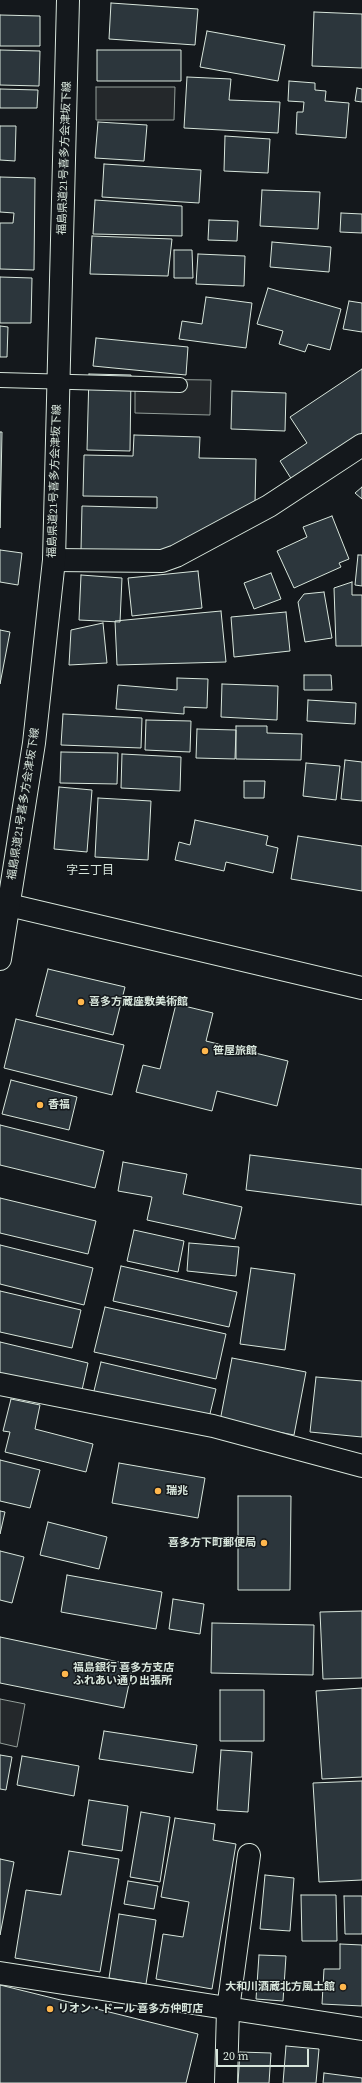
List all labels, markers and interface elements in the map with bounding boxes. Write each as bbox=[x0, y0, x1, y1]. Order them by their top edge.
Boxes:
street label: 福島県道21号喜多方会津坂下線 bbox=[56, 81, 74, 235]
street label: 福島県道21号喜多方会津坂下線 bbox=[46, 404, 64, 558]
street label: 福島県道21号喜多方会津坂下線 bbox=[5, 727, 43, 881]
district label: 字三丁目 bbox=[66, 864, 114, 878]
place label: 喜多方蔵座敷美術館 bbox=[89, 995, 188, 1009]
marker: 喜多方蔵座敷美術館 bbox=[76, 997, 86, 1007]
place label: 笹屋旅館 bbox=[213, 1044, 257, 1058]
marker: 笹屋旅館 bbox=[200, 1046, 210, 1056]
place label: 香福 bbox=[48, 1098, 70, 1112]
marker: 香福 bbox=[35, 1100, 45, 1110]
place label: 瑞兆 bbox=[166, 1484, 188, 1498]
marker: 瑞兆 bbox=[153, 1486, 163, 1496]
place label: 喜多方下町郵便局 bbox=[168, 1536, 256, 1550]
marker: 喜多方下町郵便局 bbox=[259, 1538, 269, 1548]
place label: 福島銀行 喜多方支店 ふれあい通り出張所 bbox=[73, 1661, 174, 1687]
marker: 福島銀行 喜多方支店 ふれあい通り出張所 bbox=[60, 1669, 70, 1679]
place label: 大和川酒蔵北方風土館 bbox=[225, 1980, 335, 1994]
marker: 大和川酒蔵北方風土館 bbox=[338, 1982, 348, 1992]
place label: リオン・ドール 喜多方仲町店 bbox=[58, 2002, 203, 2016]
marker: リオン・ドール 喜多方仲町店 bbox=[45, 2004, 55, 2014]
scale bar bbox=[218, 2041, 311, 2067]
text: 20 m bbox=[223, 2048, 249, 2064]

